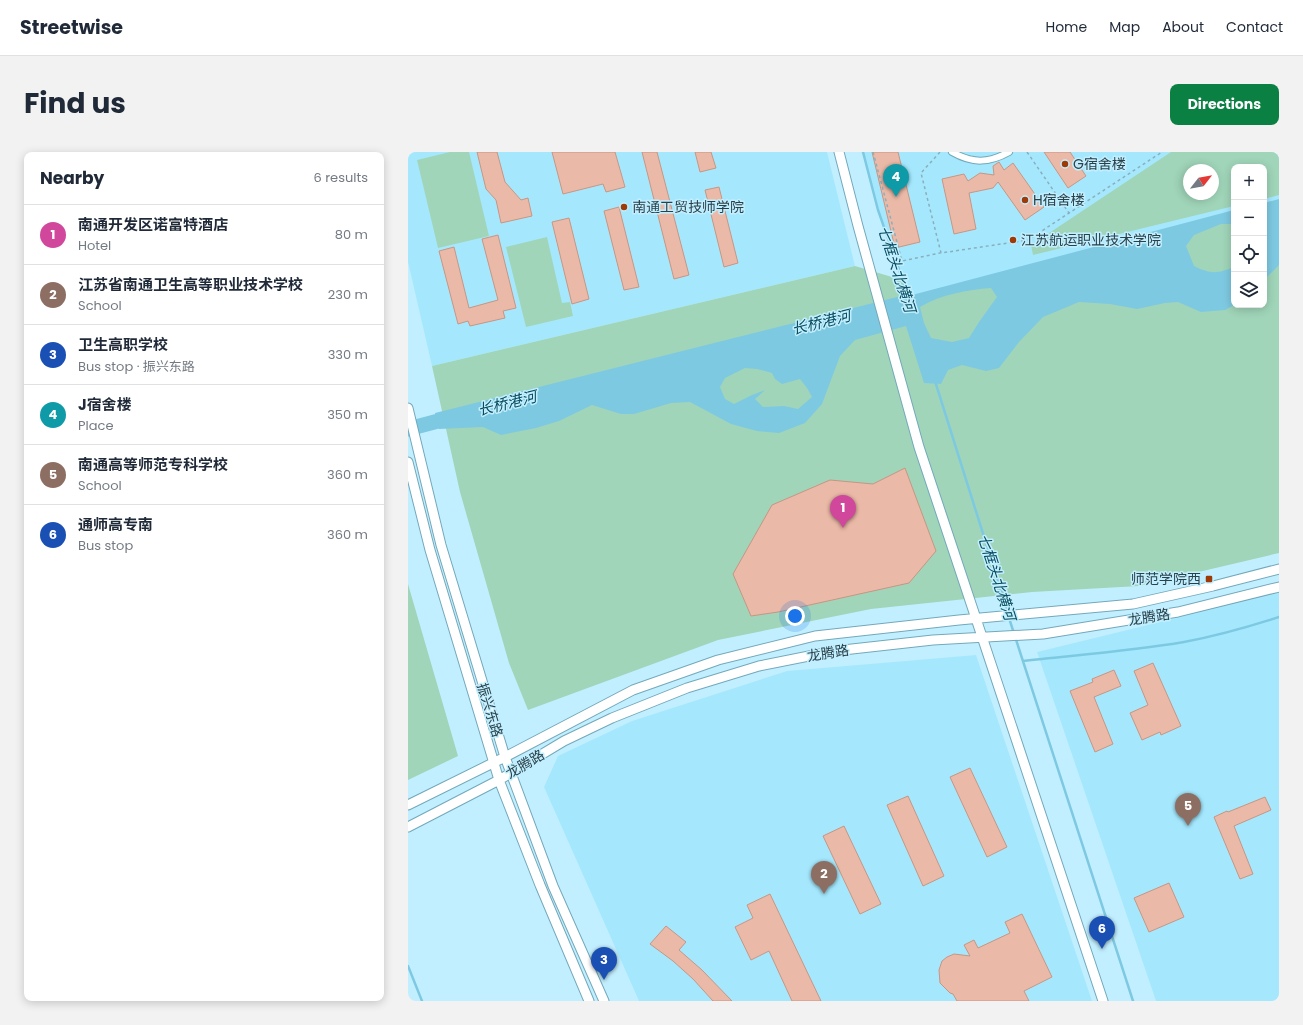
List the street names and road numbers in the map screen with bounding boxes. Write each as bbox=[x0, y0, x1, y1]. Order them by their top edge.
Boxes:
street label: 龙腾路 bbox=[1127, 604, 1171, 630]
street label: 龙腾路 bbox=[806, 640, 850, 666]
street label: 振兴东路 bbox=[472, 680, 508, 740]
street label: 龙腾路 bbox=[502, 745, 548, 783]

